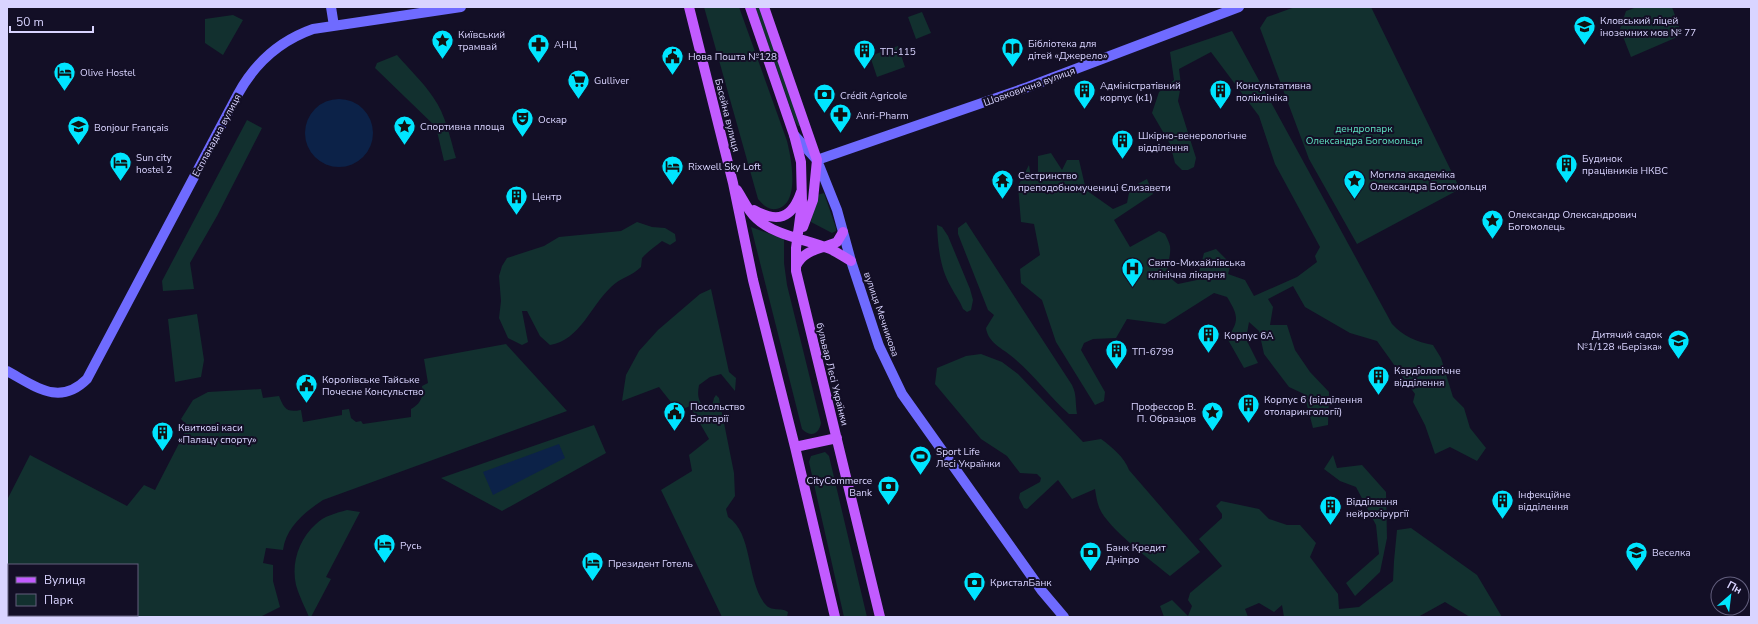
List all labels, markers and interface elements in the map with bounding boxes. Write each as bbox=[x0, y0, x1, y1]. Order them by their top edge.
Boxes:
scale bar bbox=[10, 8, 93, 34]
school or university icon: Кловський ліцей іноземних мов № 77 bbox=[1572, 13, 1598, 46]
text: 50 m bbox=[16, 14, 44, 30]
place label: Кловський ліцей іноземних мов № 77 bbox=[1600, 14, 1696, 40]
place icon: Київський трамвай bbox=[430, 27, 456, 60]
place label: Київський трамвай bbox=[458, 28, 505, 54]
pharmacy icon: АНЦ bbox=[526, 31, 552, 64]
library icon: Бібліотека для дітей «Джерело» bbox=[1000, 36, 1026, 69]
place label: Бібліотека для дітей «Джерело» bbox=[1028, 37, 1107, 63]
place label: АНЦ bbox=[554, 38, 577, 52]
building icon: ТП-115 bbox=[851, 38, 877, 71]
public building icon: Нова Пошта №128 bbox=[659, 43, 685, 76]
place label: ТП-115 bbox=[880, 45, 916, 59]
place label: Нова Пошта №128 bbox=[688, 50, 777, 64]
hotel icon: Olive Hostel bbox=[52, 59, 78, 92]
street label: Шовковична вулиця bbox=[982, 64, 1077, 110]
place label: Olive Hostel bbox=[80, 66, 136, 80]
supermarket icon: Gulliver bbox=[565, 67, 591, 100]
place label: Gulliver bbox=[594, 74, 630, 88]
street label: Басейна вулиця bbox=[711, 77, 743, 153]
building icon: Адміністратівний корпус (к1) bbox=[1071, 78, 1097, 111]
building icon: Консультативна поліклініка bbox=[1208, 78, 1234, 111]
place label: Адміністратівний корпус (к1) bbox=[1100, 79, 1181, 105]
place label: Консультативна поліклініка bbox=[1236, 79, 1311, 105]
bank icon: Crédit Agricole bbox=[811, 82, 837, 115]
place label: Crédit Agricole bbox=[840, 89, 907, 103]
street label: Еспланадна вулиця bbox=[189, 92, 245, 179]
pharmacy icon: Anri-Pharm bbox=[828, 102, 854, 135]
theatre icon: Оскар bbox=[510, 106, 536, 139]
place label: Anri-Pharm bbox=[856, 109, 909, 123]
place icon: Спортивна площа bbox=[392, 113, 418, 146]
place label: Оскар bbox=[538, 113, 567, 127]
school or university icon: Bonjour Français bbox=[65, 114, 91, 147]
place label: Спортивна площа bbox=[420, 120, 505, 134]
place label: Bonjour Français bbox=[94, 121, 169, 135]
park label: дендропарк Олександра Богомольця bbox=[1306, 122, 1422, 148]
building icon: Шкірно-венерологічне відділення bbox=[1110, 128, 1136, 161]
place label: Шкірно-венерологічне відділення bbox=[1138, 129, 1247, 155]
hotel icon: Sun city hostel 2 bbox=[108, 150, 134, 183]
place label: Sun city hostel 2 bbox=[136, 151, 173, 177]
building icon: Будинок працівників НКВС bbox=[1554, 151, 1580, 184]
place label: Будинок працівників НКВС bbox=[1582, 152, 1668, 178]
hotel icon: Rixwell Sky Loft bbox=[660, 153, 686, 186]
place label: Rixwell Sky Loft bbox=[688, 160, 761, 174]
place icon: Могила академіка Олександра Богомольця bbox=[1341, 167, 1367, 200]
temple icon: Сестринство преподобномучениці Єлизавети bbox=[990, 168, 1016, 201]
place label: Могила академіка Олександра Богомольця bbox=[1370, 168, 1487, 194]
place label: Сестринство преподобномучениці Єлизавети bbox=[1018, 169, 1171, 195]
building icon: Центр bbox=[503, 183, 529, 216]
place label: Центр bbox=[532, 190, 562, 204]
place icon: Олександр Олександрович Богомолець bbox=[1480, 207, 1506, 240]
place label: Олександр Олександрович Богомолець bbox=[1508, 208, 1637, 234]
hospital icon: Свято-Михайлівська клінічна лікарня bbox=[1119, 255, 1145, 288]
place label: Свято-Михайлівська клінічна лікарня bbox=[1148, 256, 1245, 282]
street label: вулиця Мечникова bbox=[860, 270, 902, 359]
street label: бульвар Лесі Українки bbox=[812, 321, 852, 427]
building icon: Корпус 6А bbox=[1195, 322, 1221, 355]
school or university icon: Дитячий садок №1/128 «Берізка» bbox=[1665, 327, 1691, 360]
place label: Дитячий садок №1/128 «Берізка» bbox=[1577, 328, 1663, 354]
place label: Корпус 6А bbox=[1224, 329, 1274, 343]
building icon: ТП-6799 bbox=[1103, 338, 1129, 371]
place label: ТП-6799 bbox=[1132, 345, 1174, 359]
building icon: Кардіологічне відділення bbox=[1365, 363, 1391, 396]
place label: Кардіологічне відділення bbox=[1394, 364, 1461, 390]
public building icon: Королівське Тайське Почесне Консульство bbox=[293, 372, 319, 405]
place label: Королівське Тайське Почесне Консульство bbox=[322, 373, 424, 399]
building icon: Корпус 6 (відділення отоларингології) bbox=[1235, 392, 1261, 425]
place label: Корпус 6 (відділення отоларингології) bbox=[1264, 393, 1362, 419]
public building icon: Посольство Болгарії bbox=[662, 399, 688, 432]
place icon: Профессор В. П. Образцов bbox=[1199, 399, 1225, 432]
place label: Посольство Болгарії bbox=[690, 400, 745, 426]
place label: Профессор В. П. Образцов bbox=[1131, 400, 1197, 426]
building icon: Квиткові каси «Палацу спорту» bbox=[149, 420, 175, 453]
place label: Квиткові каси «Палацу спорту» bbox=[178, 421, 256, 447]
sports icon: Sport Life Лесі Українки bbox=[907, 444, 933, 477]
place label: Sport Life Лесі Українки bbox=[936, 445, 1001, 471]
bank icon: CityCommerce Bank bbox=[875, 473, 901, 506]
place label: CityCommerce Bank bbox=[807, 474, 873, 500]
building icon: Інфекційне відділення bbox=[1490, 487, 1516, 520]
place label: Інфекційне відділення bbox=[1518, 488, 1571, 514]
building icon: Відділення нейрохірургії bbox=[1317, 494, 1343, 527]
place label: Відділення нейрохірургії bbox=[1346, 495, 1409, 521]
hotel icon: Русь bbox=[371, 532, 397, 565]
place label: Русь bbox=[400, 539, 422, 553]
school or university icon: Веселка bbox=[1624, 539, 1650, 572]
bank icon: Банк Кредит Дніпро bbox=[1077, 540, 1103, 573]
place label: Банк Кредит Дніпро bbox=[1106, 541, 1166, 567]
place label: Веселка bbox=[1652, 546, 1691, 560]
hotel icon: Президент Готель bbox=[580, 550, 606, 583]
place label: Президент Готель bbox=[608, 557, 693, 571]
legend bbox=[8, 564, 138, 616]
bank icon: КристалБанк bbox=[961, 569, 987, 602]
text: Вулиця bbox=[44, 572, 86, 588]
place label: КристалБанк bbox=[990, 576, 1052, 590]
north arrow bbox=[1710, 576, 1750, 616]
text: Пн bbox=[1724, 577, 1745, 598]
text: Парк bbox=[44, 592, 74, 608]

